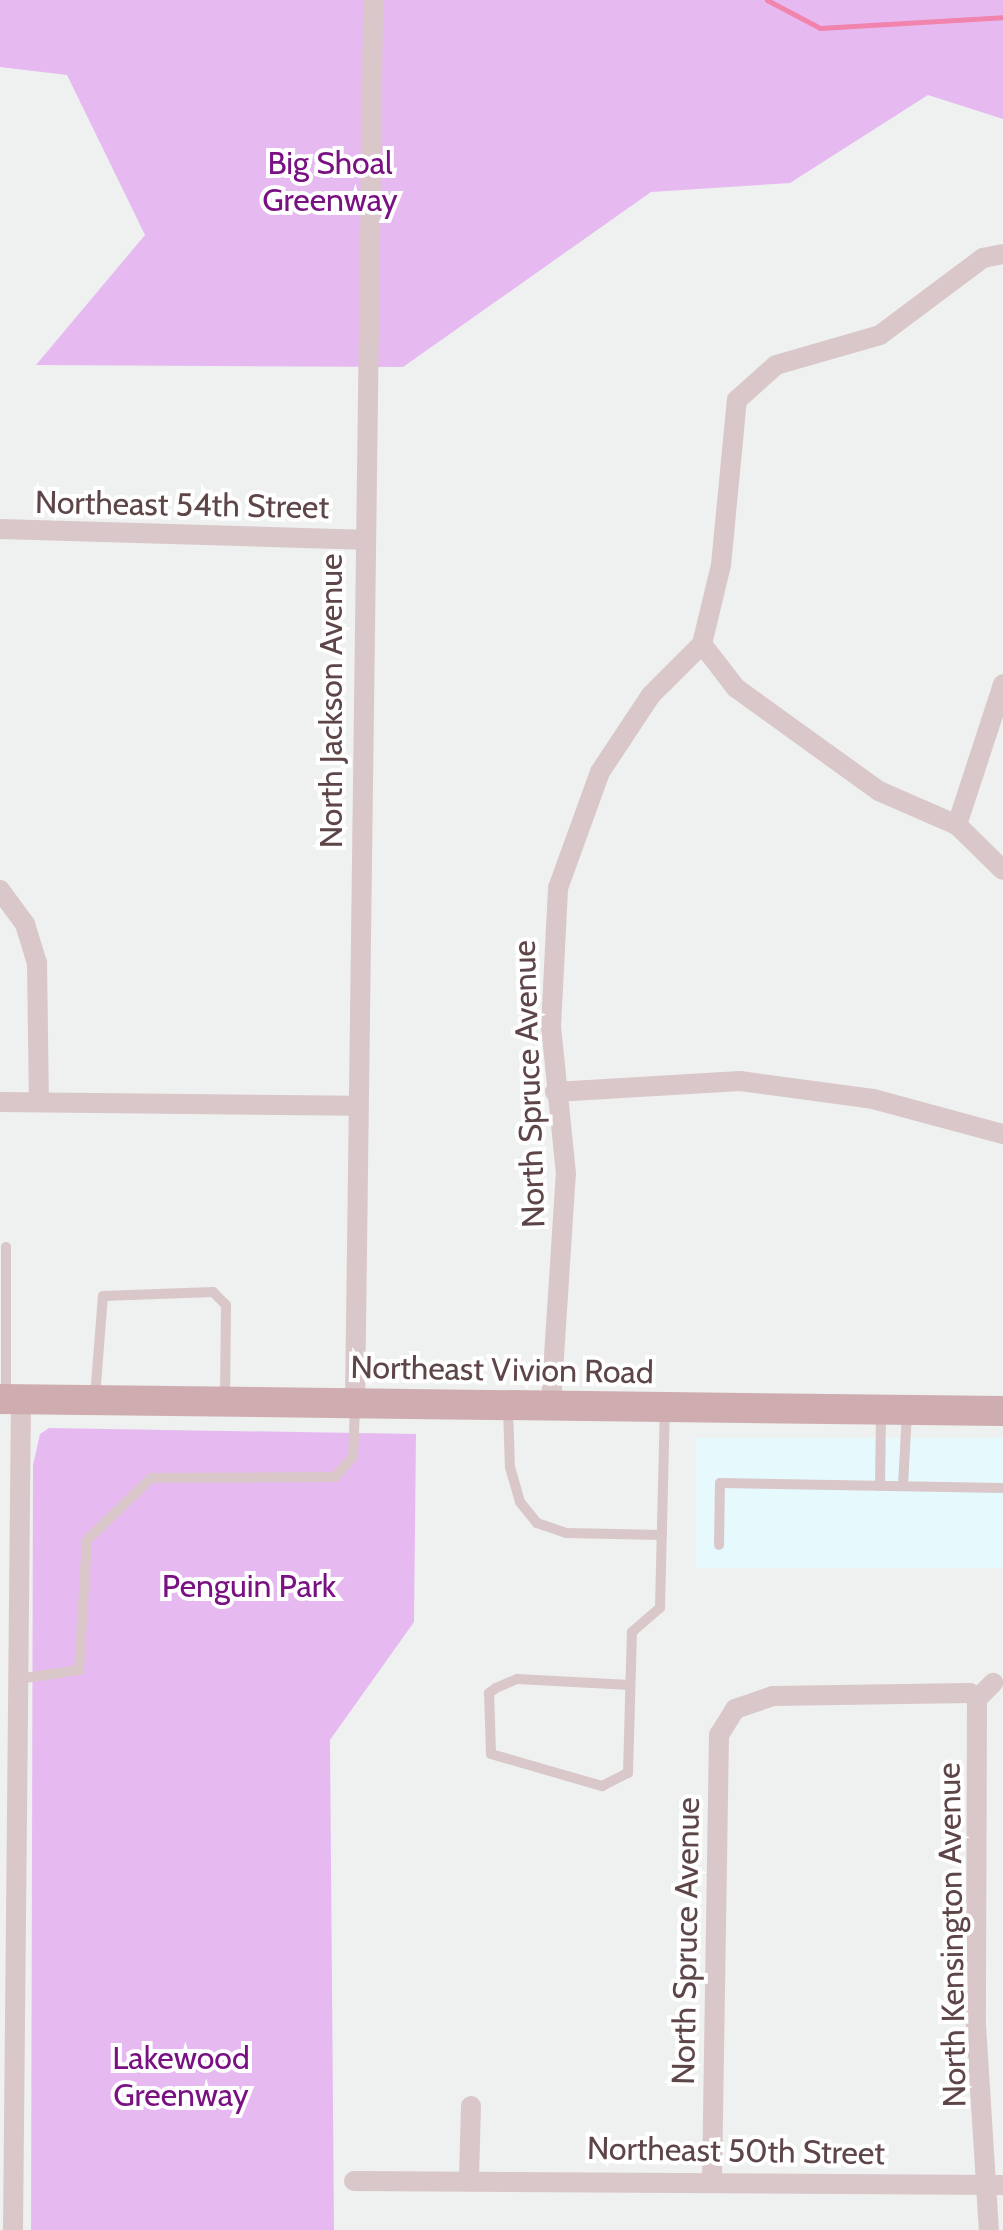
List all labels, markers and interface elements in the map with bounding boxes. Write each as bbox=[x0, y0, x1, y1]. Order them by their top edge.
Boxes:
park label: Big Shoal Greenway bbox=[262, 145, 398, 220]
street label: Northeast 54th Street bbox=[35, 483, 329, 527]
street label: North Jackson Avenue bbox=[312, 554, 350, 848]
street label: North Spruce Avenue bbox=[505, 940, 553, 1228]
street label: Northeast Vivion Road bbox=[350, 1348, 654, 1392]
park label: Penguin Park bbox=[162, 1567, 336, 1605]
street label: North Kensington Avenue bbox=[930, 1762, 974, 2108]
street label: North Spruce Avenue bbox=[664, 1797, 708, 2085]
park label: Lakewood Greenway bbox=[112, 2040, 250, 2115]
street label: Northeast 50th Street bbox=[587, 2129, 885, 2173]

